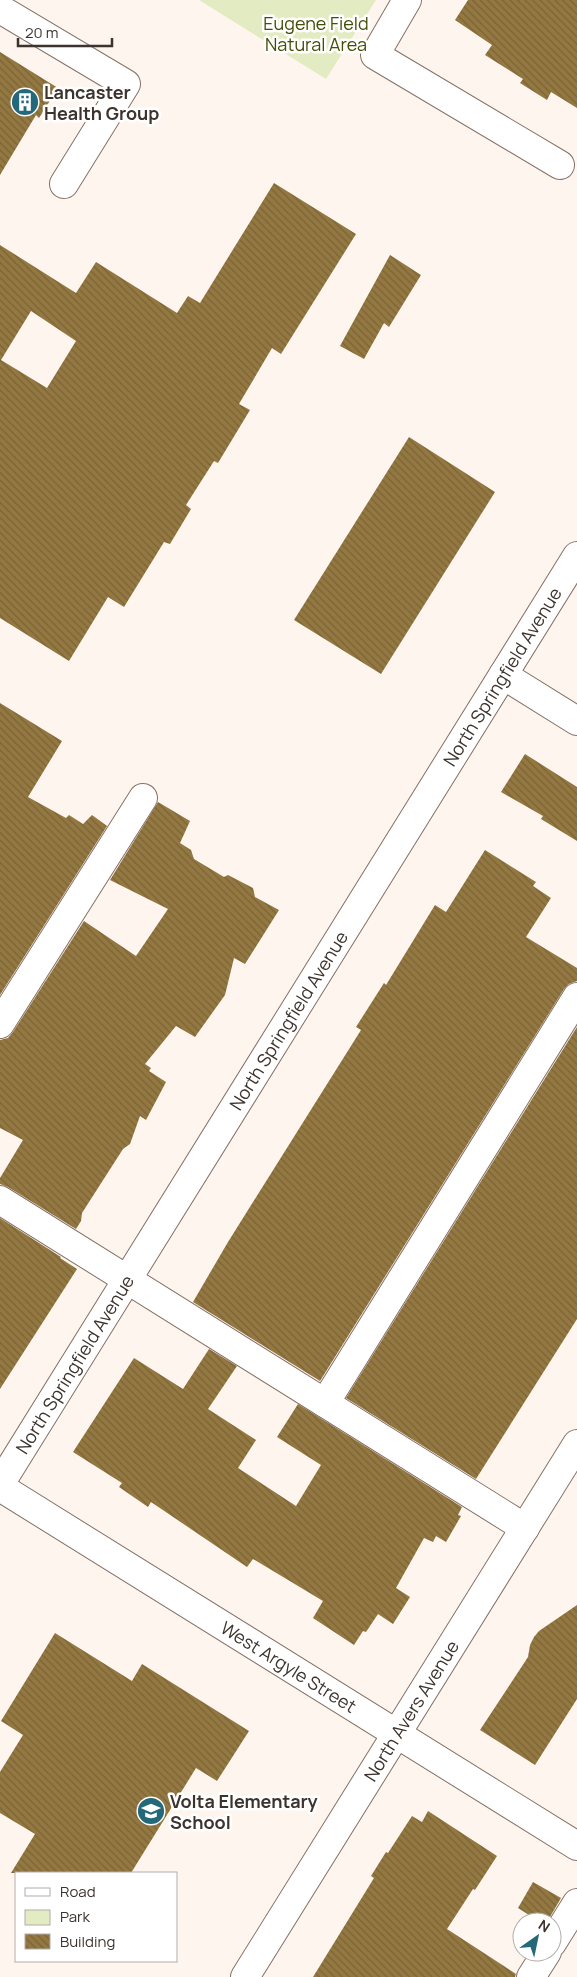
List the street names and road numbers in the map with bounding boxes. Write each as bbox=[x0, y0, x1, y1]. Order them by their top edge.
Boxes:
street label: North Springfield Avenue bbox=[437, 582, 567, 770]
street label: North Springfield Avenue bbox=[224, 926, 353, 1114]
street label: North Springfield Avenue bbox=[10, 1270, 139, 1458]
street label: West Argyle Street bbox=[216, 1615, 361, 1718]
street label: North Avers Avenue bbox=[358, 1635, 464, 1786]

